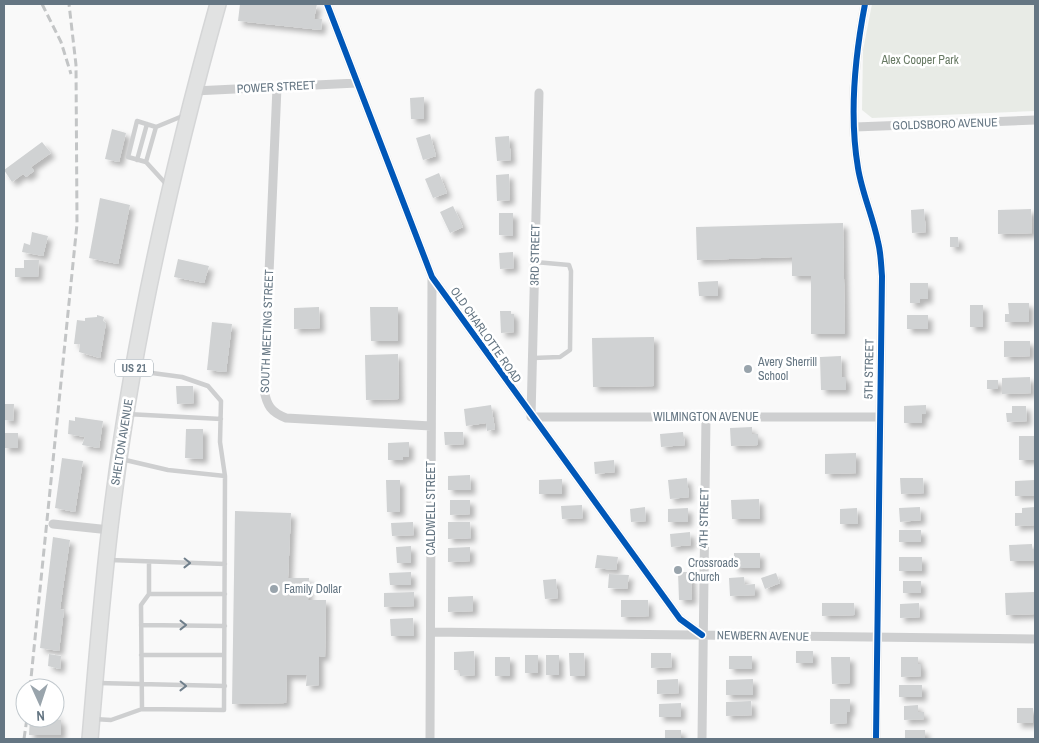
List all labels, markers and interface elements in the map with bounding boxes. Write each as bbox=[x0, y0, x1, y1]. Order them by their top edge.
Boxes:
park label: Alex Cooper Park bbox=[880, 52, 959, 68]
street label: POWER STREET bbox=[236, 77, 316, 97]
street label: GOLDSBORO AVENUE bbox=[892, 114, 998, 134]
street label: 3RD STREET bbox=[526, 224, 544, 286]
street label: SOUTH MEETING STREET bbox=[257, 269, 277, 393]
street label: OLD CHARLOTTE ROAD bbox=[447, 284, 525, 386]
street label: 5TH STREET bbox=[860, 339, 878, 399]
place label: Avery Sherrill School bbox=[757, 354, 817, 384]
road number: US 21 bbox=[115, 359, 153, 376]
marker: Avery Sherrill School bbox=[742, 363, 754, 375]
street label: SHELTON AVENUE bbox=[107, 398, 137, 486]
street label: WILMINGTON AVENUE bbox=[653, 409, 759, 425]
street label: CALDWELL STREET bbox=[423, 461, 439, 555]
street label: 4TH STREET bbox=[695, 488, 713, 548]
place label: Crossroads Church bbox=[688, 555, 738, 585]
one-way arrow bbox=[184, 558, 191, 568]
marker: Crossroads Church bbox=[672, 564, 684, 576]
place label: Family Dollar bbox=[284, 581, 342, 597]
marker: Family Dollar bbox=[268, 583, 280, 595]
one-way arrow bbox=[179, 620, 187, 630]
street label: NEWBERN AVENUE bbox=[717, 627, 809, 645]
north arrow bbox=[15, 678, 65, 728]
one-way arrow bbox=[179, 680, 187, 691]
text: N bbox=[36, 707, 45, 725]

